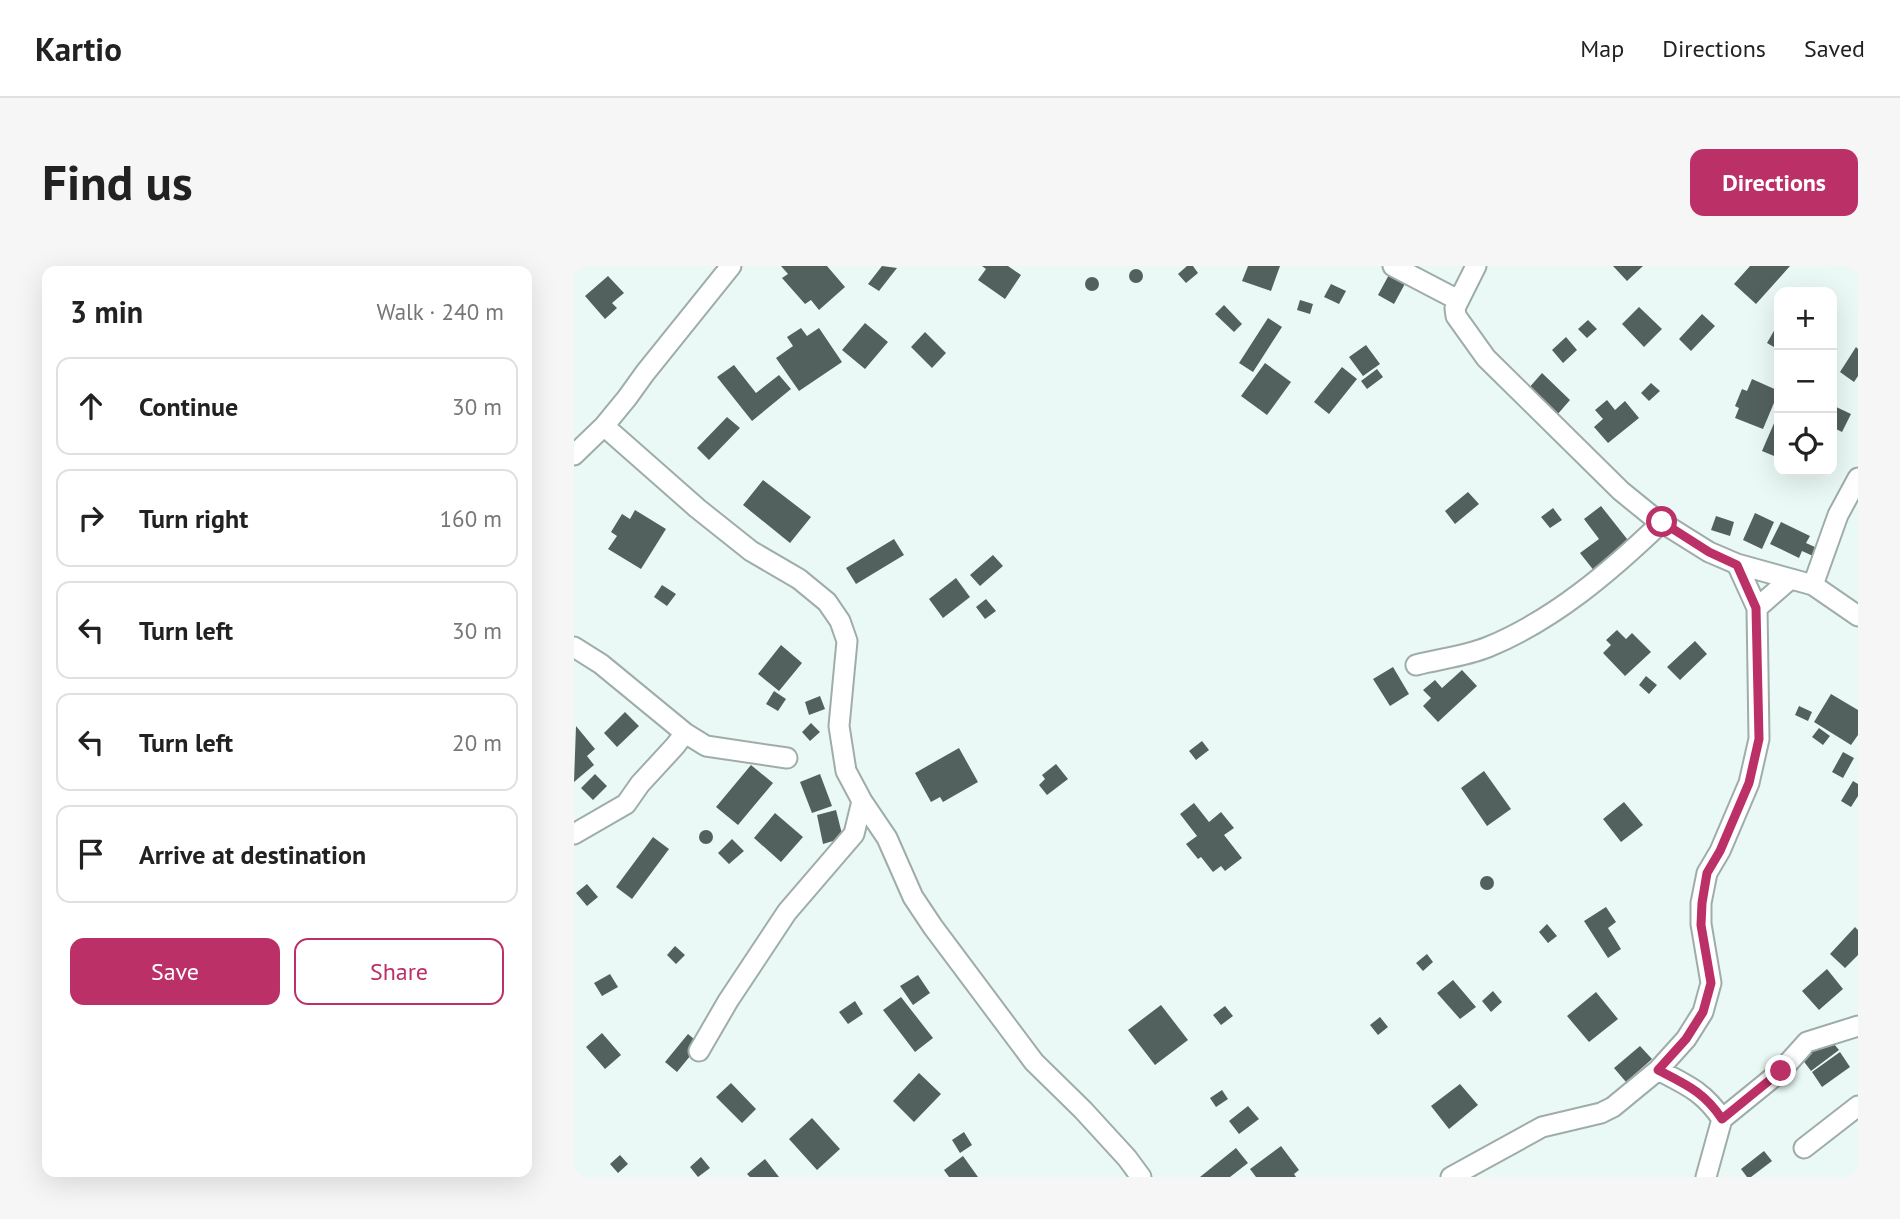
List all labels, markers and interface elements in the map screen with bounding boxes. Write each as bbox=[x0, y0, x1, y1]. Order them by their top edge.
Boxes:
text: Kartio bbox=[35, 27, 122, 70]
text: Map bbox=[1580, 33, 1624, 64]
text: Directions bbox=[1662, 33, 1766, 64]
text: Saved bbox=[1804, 33, 1865, 64]
button: Directions bbox=[1690, 149, 1858, 216]
text: Find us bbox=[42, 150, 193, 214]
map controls bbox=[1774, 287, 1837, 476]
button: + bbox=[1774, 287, 1837, 350]
text: 3 min bbox=[70, 292, 143, 331]
text: Walk · 240 m bbox=[377, 297, 504, 326]
button: − bbox=[1774, 350, 1837, 413]
icon: ahead bbox=[72, 387, 110, 425]
text: Continue bbox=[139, 390, 238, 423]
text: 30 m bbox=[452, 392, 502, 421]
button: locate bbox=[1774, 413, 1837, 476]
icon: right bbox=[72, 499, 110, 537]
text: Turn right bbox=[139, 502, 248, 535]
text: 160 m bbox=[440, 504, 502, 533]
route start bbox=[1646, 506, 1677, 537]
icon: left bbox=[72, 611, 110, 649]
text: Turn left bbox=[139, 614, 233, 647]
text: 30 m bbox=[452, 616, 502, 645]
icon: left bbox=[72, 723, 110, 761]
text: Turn left bbox=[139, 726, 233, 759]
text: 20 m bbox=[452, 728, 502, 757]
icon: arrive bbox=[72, 835, 110, 873]
text: Arrive at destination bbox=[139, 838, 366, 871]
button: Save bbox=[70, 938, 280, 1005]
button: Share bbox=[294, 938, 504, 1005]
route end bbox=[1765, 1055, 1796, 1086]

